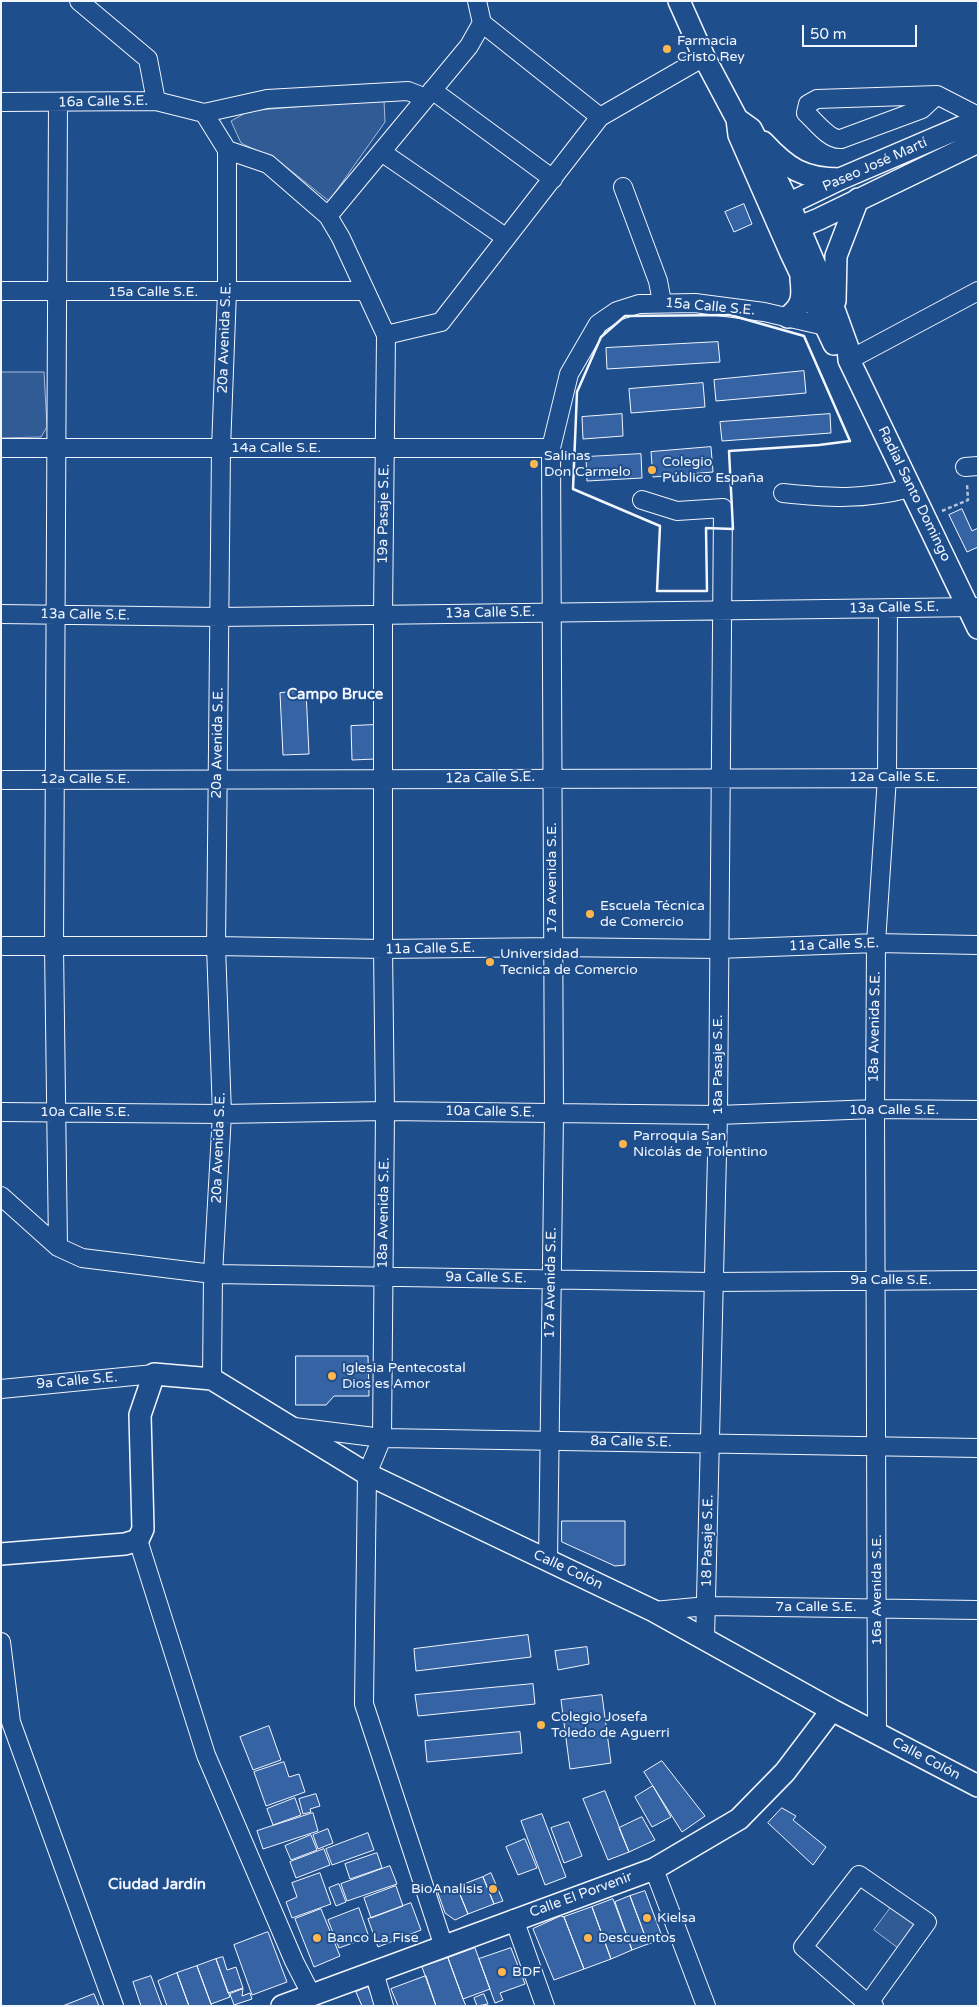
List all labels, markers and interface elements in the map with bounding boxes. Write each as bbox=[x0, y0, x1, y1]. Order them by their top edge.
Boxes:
scale bar bbox=[804, 15, 919, 47]
text: 50 m bbox=[810, 25, 847, 43]
place label: Farmacia Cristo Rey bbox=[677, 33, 745, 65]
marker: Farmacia Cristo Rey bbox=[661, 43, 673, 55]
street label: 16a Calle S.E. bbox=[58, 93, 148, 111]
street label: Paseo José Martí bbox=[820, 134, 930, 196]
street label: 20a Avenida S.E. bbox=[215, 282, 235, 394]
street label: 15a Calle S.E. bbox=[108, 284, 198, 300]
street label: 15a Calle S.E. bbox=[664, 295, 756, 319]
street label: Radial Santo Domingo bbox=[874, 424, 954, 564]
street label: 14a Calle S.E. bbox=[231, 440, 321, 456]
place label: Salinas Don Carmelo bbox=[544, 448, 631, 481]
place label: Colegio Público España bbox=[662, 454, 764, 487]
marker: Salinas Don Carmelo bbox=[528, 458, 540, 470]
street label: 19a Pasaje S.E. bbox=[375, 464, 393, 564]
marker: Colegio Público España bbox=[646, 464, 658, 476]
street label: 13a Calle S.E. bbox=[849, 599, 939, 617]
street label: 13a Calle S.E. bbox=[445, 604, 535, 622]
street label: 13a Calle S.E. bbox=[40, 606, 130, 624]
district label: Campo Bruce bbox=[287, 686, 383, 704]
street label: 20a Avenida S.E. bbox=[209, 687, 227, 799]
street label: 12a Calle S.E. bbox=[445, 769, 535, 787]
street label: 12a Calle S.E. bbox=[849, 769, 939, 785]
street label: 12a Calle S.E. bbox=[40, 771, 130, 787]
street label: 17a Avenida S.E. bbox=[544, 822, 560, 934]
place label: Escuela Técnica de Comercio bbox=[600, 898, 705, 930]
marker: Escuela Técnica de Comercio bbox=[584, 908, 596, 920]
street label: 11a Calle S.E. bbox=[789, 935, 879, 955]
street label: 11a Calle S.E. bbox=[385, 940, 475, 958]
place label: Universidad Tecnica de Comercio bbox=[500, 946, 638, 979]
marker: Universidad Tecnica de Comercio bbox=[484, 956, 496, 968]
street label: 18a Avenida S.E. bbox=[866, 971, 884, 1083]
street label: 18a Pasaje S.E. bbox=[710, 1015, 726, 1115]
street label: 20a Avenida S.E. bbox=[209, 1092, 229, 1204]
street label: 10a Calle S.E. bbox=[849, 1102, 939, 1118]
street label: 10a Calle S.E. bbox=[445, 1103, 535, 1121]
street label: 10a Calle S.E. bbox=[40, 1104, 130, 1120]
place label: Parroquia San Nicolás de Tolentino bbox=[633, 1128, 767, 1160]
marker: Parroquia San Nicolás de Tolentino bbox=[617, 1138, 629, 1150]
street label: 18a Avenida S.E. bbox=[375, 1157, 393, 1269]
street label: 17a Avenida S.E. bbox=[542, 1227, 560, 1339]
street label: 9a Calle S.E. bbox=[445, 1269, 527, 1287]
street label: 9a Calle S.E. bbox=[850, 1272, 932, 1288]
place label: Iglesia Pentecostal Dios es Amor bbox=[342, 1360, 466, 1392]
street label: 9a Calle S.E. bbox=[36, 1369, 118, 1393]
marker: Iglesia Pentecostal Dios es Amor bbox=[326, 1370, 338, 1382]
street label: 8a Calle S.E. bbox=[590, 1433, 672, 1451]
street label: 18 Pasaje S.E. bbox=[699, 1495, 717, 1587]
street label: 16a Avenida S.E. bbox=[869, 1534, 885, 1646]
street label: Calle Colón bbox=[531, 1547, 605, 1593]
street label: 7a Calle S.E. bbox=[775, 1599, 857, 1615]
place label: Colegio Josefa Toledo de Aguerri bbox=[551, 1709, 670, 1741]
marker: Colegio Josefa Toledo de Aguerri bbox=[535, 1719, 547, 1731]
street label: Calle Colón bbox=[889, 1734, 963, 1784]
street label: Calle El Porvenir bbox=[527, 1869, 635, 1921]
district label: Ciudad Jardín bbox=[108, 1876, 206, 1894]
place label: BioAnalisis bbox=[411, 1881, 483, 1897]
marker: BioAnalisis bbox=[487, 1883, 499, 1895]
place label: Kielsa bbox=[657, 1910, 696, 1926]
marker: Kielsa bbox=[641, 1912, 653, 1924]
place label: Banco La Fise bbox=[327, 1930, 419, 1946]
place label: Descuentos bbox=[598, 1930, 676, 1946]
marker: Banco La Fise bbox=[311, 1932, 323, 1944]
marker: Descuentos bbox=[582, 1932, 594, 1944]
place label: BDF bbox=[512, 1964, 541, 1980]
marker: BDF bbox=[496, 1966, 508, 1978]

